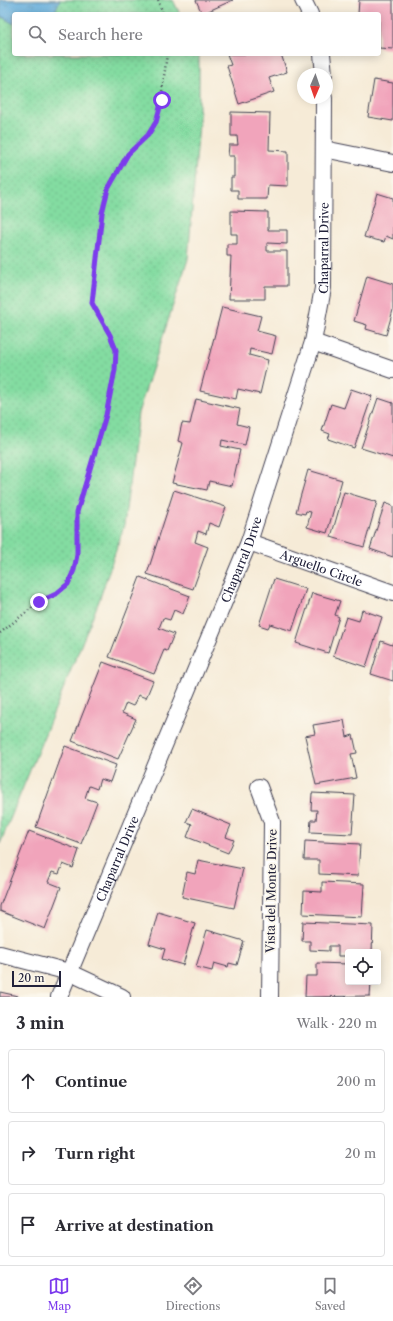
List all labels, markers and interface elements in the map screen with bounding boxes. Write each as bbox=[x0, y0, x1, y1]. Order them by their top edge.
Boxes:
search box bbox=[12, 12, 381, 56]
icon: search bbox=[26, 23, 48, 45]
text: Search here bbox=[58, 25, 143, 44]
north arrow bbox=[297, 68, 333, 104]
route start bbox=[153, 91, 171, 109]
street label: Chaparral Drive bbox=[315, 202, 331, 295]
street label: Chaparral Drive bbox=[217, 514, 264, 605]
street label: Arguello Circle bbox=[277, 546, 365, 589]
route end bbox=[30, 593, 48, 611]
street label: Chaparral Drive bbox=[92, 813, 141, 904]
street label: Vista del Monte Drive bbox=[262, 829, 280, 954]
map controls bbox=[345, 949, 381, 985]
button: locate bbox=[345, 949, 381, 985]
scale bar bbox=[12, 969, 61, 988]
text: 20 m bbox=[18, 971, 44, 985]
text: 3 min bbox=[16, 1013, 65, 1033]
text: Walk · 220 m bbox=[297, 1015, 377, 1031]
icon: ahead bbox=[17, 1070, 39, 1092]
text: Continue bbox=[55, 1072, 127, 1091]
text: 200 m bbox=[336, 1073, 376, 1089]
icon: right bbox=[17, 1142, 39, 1164]
text: Turn right bbox=[55, 1144, 135, 1163]
text: 20 m bbox=[345, 1145, 376, 1161]
icon: arrive bbox=[17, 1214, 39, 1236]
text: Arrive at destination bbox=[55, 1216, 214, 1235]
tab: Map bbox=[47, 1275, 71, 1313]
tab: Directions bbox=[166, 1275, 220, 1313]
tab: Saved bbox=[315, 1275, 346, 1313]

